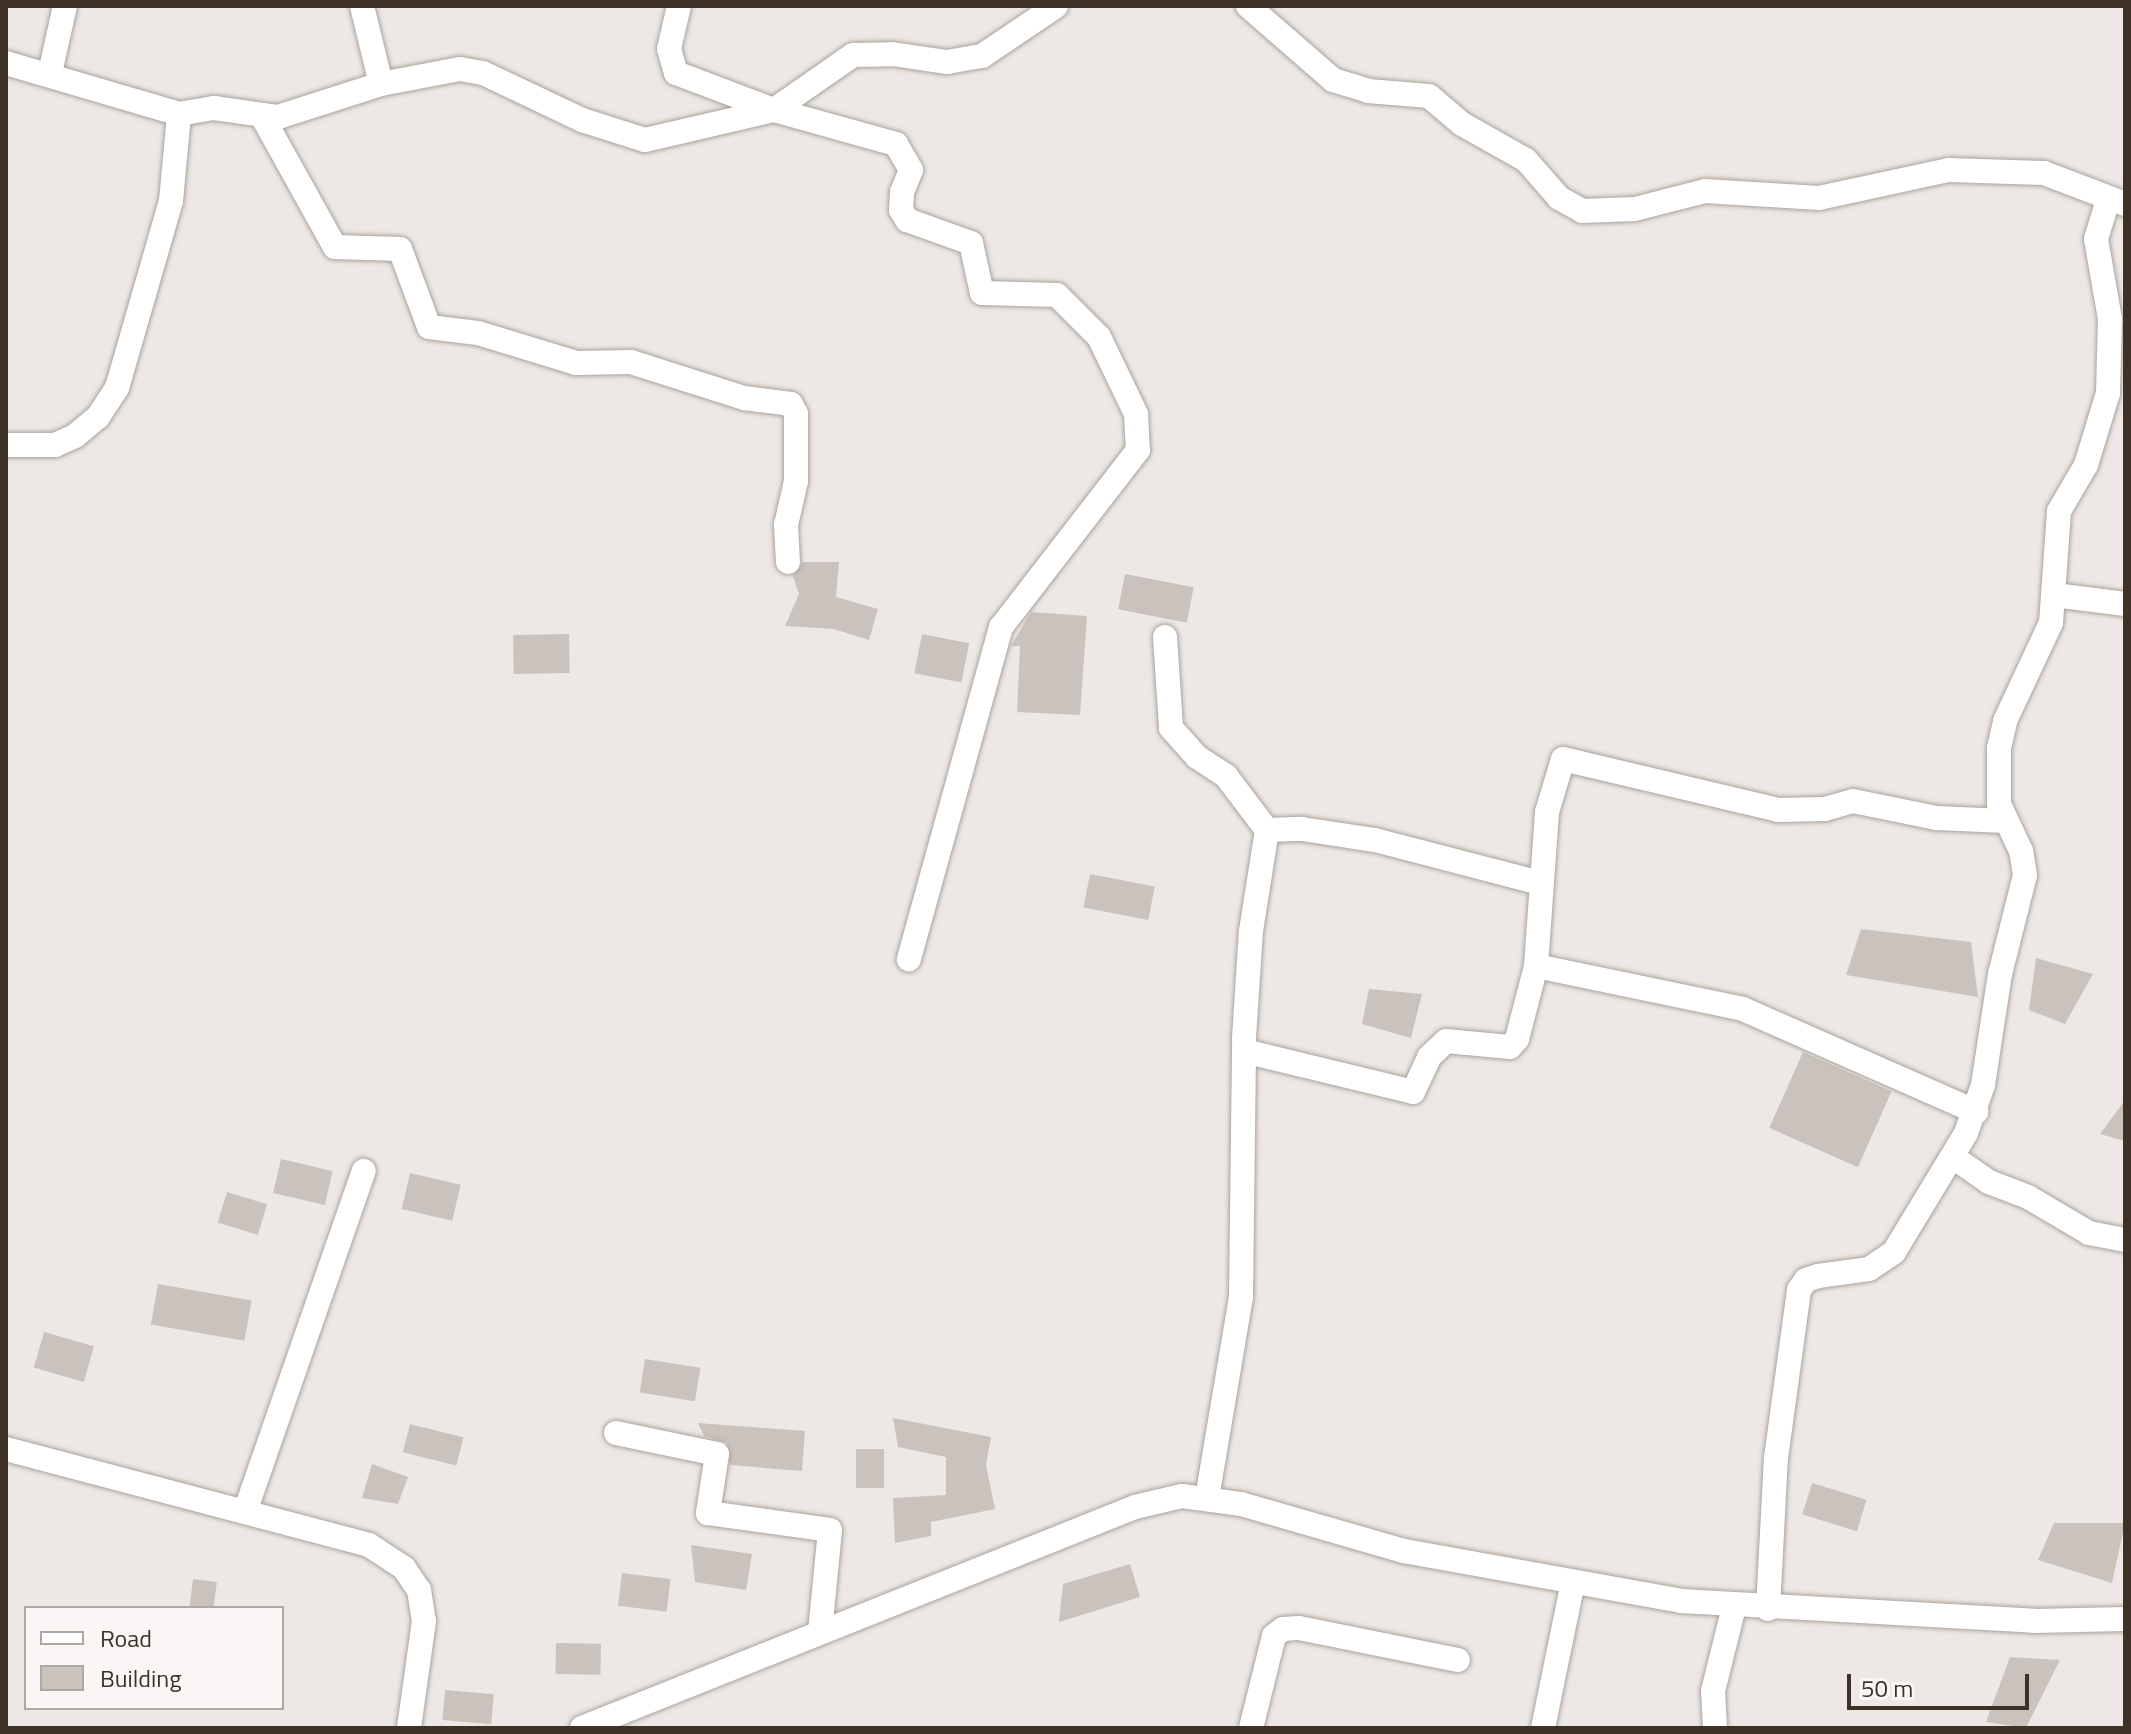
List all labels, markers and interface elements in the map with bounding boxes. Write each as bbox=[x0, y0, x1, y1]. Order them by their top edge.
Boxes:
legend bbox=[24, 1606, 284, 1710]
text: Road bbox=[100, 1620, 152, 1656]
scale bar bbox=[1851, 1658, 2033, 1708]
text: Building bbox=[100, 1660, 182, 1696]
text: 50 m bbox=[1861, 1670, 1913, 1706]

